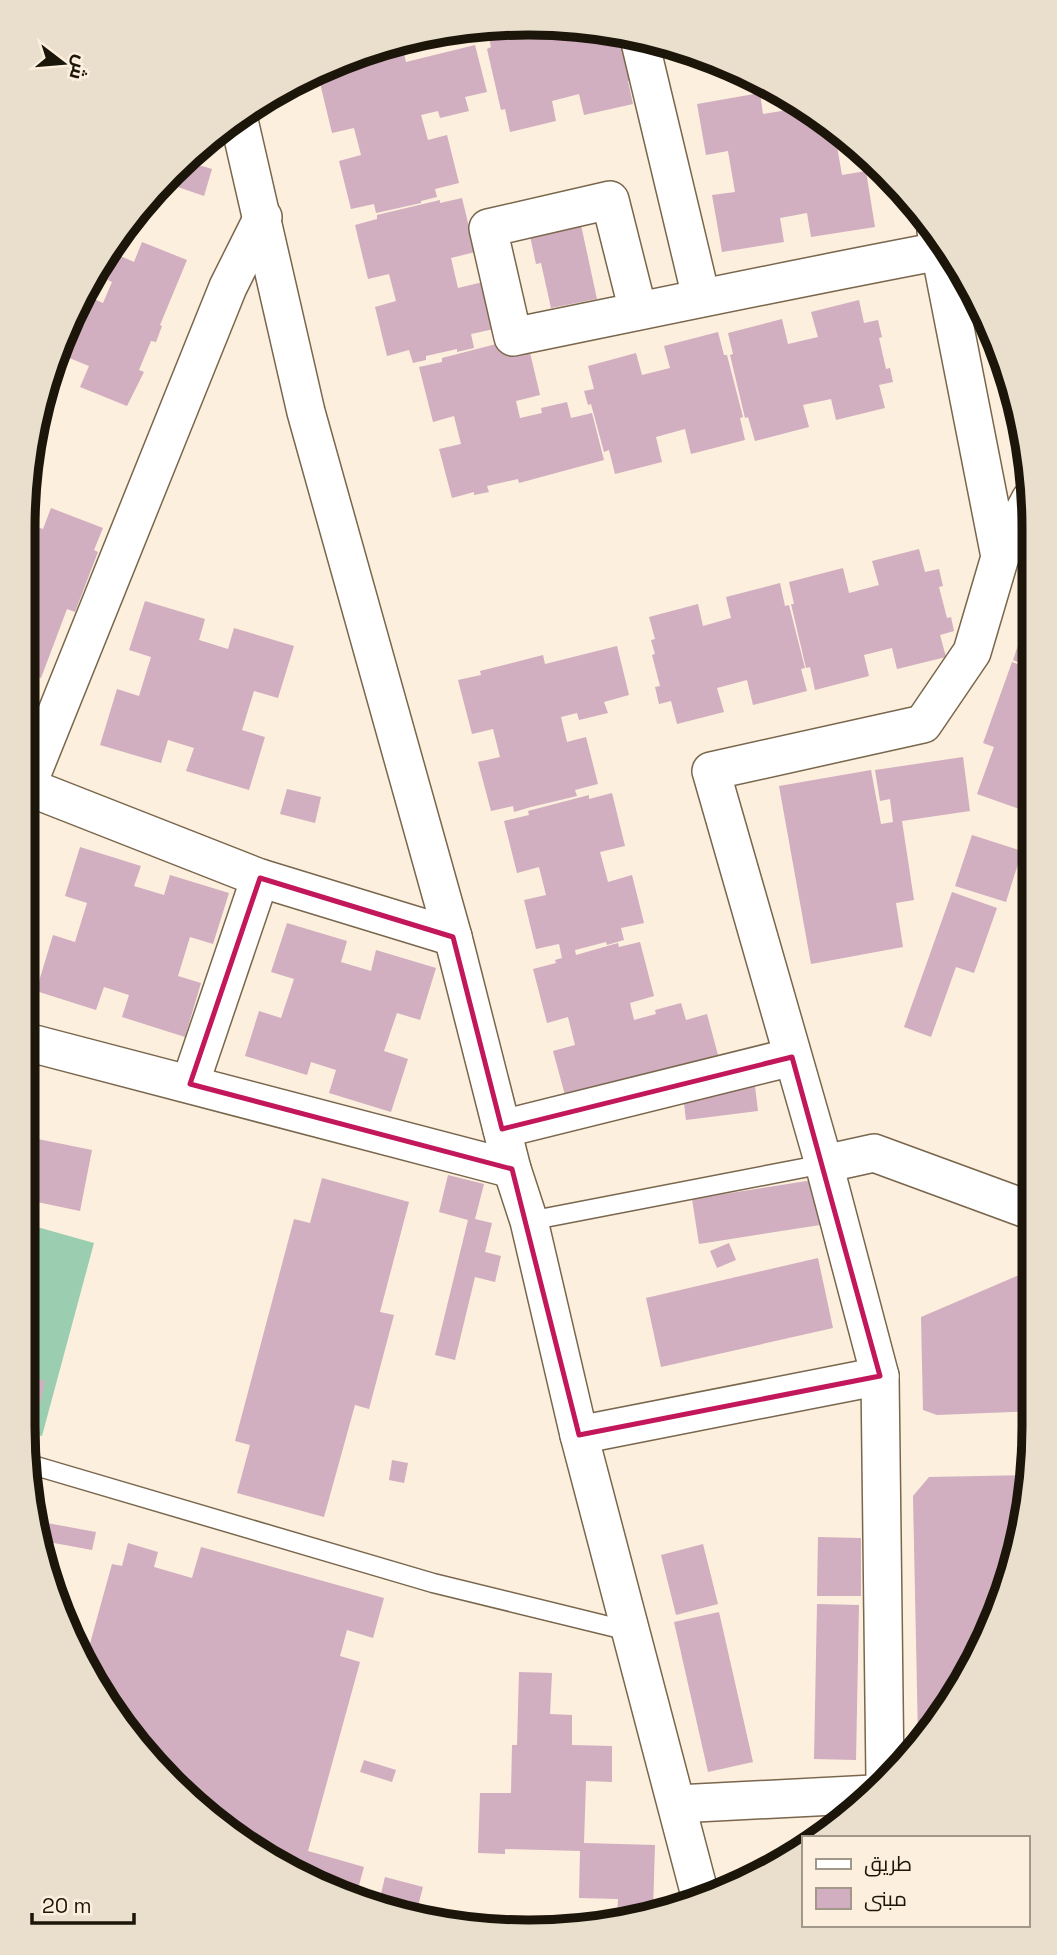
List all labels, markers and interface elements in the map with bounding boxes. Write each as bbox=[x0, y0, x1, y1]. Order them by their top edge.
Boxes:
north arrow bbox=[28, 28, 98, 98]
text: ش bbox=[63, 52, 94, 83]
legend bbox=[802, 1836, 1029, 1927]
text: طريق bbox=[864, 1850, 912, 1877]
scale bar bbox=[32, 1882, 133, 1926]
text: مبنى bbox=[864, 1885, 907, 1912]
text: 20 m bbox=[42, 1892, 92, 1919]

